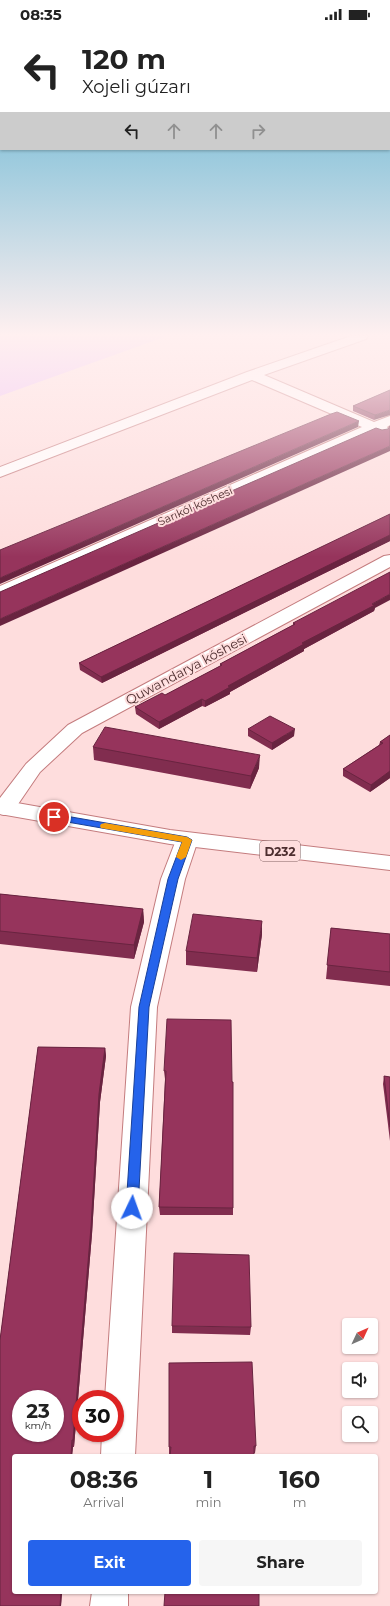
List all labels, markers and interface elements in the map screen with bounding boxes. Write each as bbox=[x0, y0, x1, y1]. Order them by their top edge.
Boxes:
text: 08:35 bbox=[20, 5, 62, 24]
text: 120 m bbox=[82, 42, 166, 76]
icon: left bbox=[16, 44, 68, 96]
text: Xojeli gúzarı bbox=[82, 76, 191, 98]
icon: left bbox=[121, 120, 143, 142]
icon: ahead bbox=[163, 120, 185, 142]
icon: ahead bbox=[205, 120, 227, 142]
icon: right bbox=[247, 120, 269, 142]
street label: Sarıkól kóshesi bbox=[155, 483, 235, 529]
street label: Quwandarya kóshesi bbox=[123, 630, 249, 708]
pin bbox=[37, 800, 71, 834]
icon: arrive bbox=[43, 806, 65, 828]
road number: D232 bbox=[260, 841, 300, 861]
position arrow bbox=[111, 1187, 153, 1229]
north arrow bbox=[342, 1318, 378, 1354]
map controls bbox=[342, 1318, 378, 1442]
button: sound bbox=[342, 1362, 378, 1398]
speed limit sign: 30 bbox=[72, 1390, 124, 1442]
text: 23 bbox=[26, 1399, 50, 1423]
button: search bbox=[342, 1406, 378, 1442]
text: km/h bbox=[25, 1419, 51, 1432]
text: 08:36 bbox=[70, 1465, 138, 1494]
text: 1 bbox=[204, 1465, 213, 1494]
text: 160 bbox=[279, 1465, 320, 1494]
text: Arrival bbox=[83, 1494, 124, 1510]
text: min bbox=[195, 1494, 222, 1510]
text: m bbox=[293, 1494, 307, 1510]
button: Exit bbox=[28, 1540, 191, 1586]
button: Share bbox=[199, 1540, 362, 1586]

